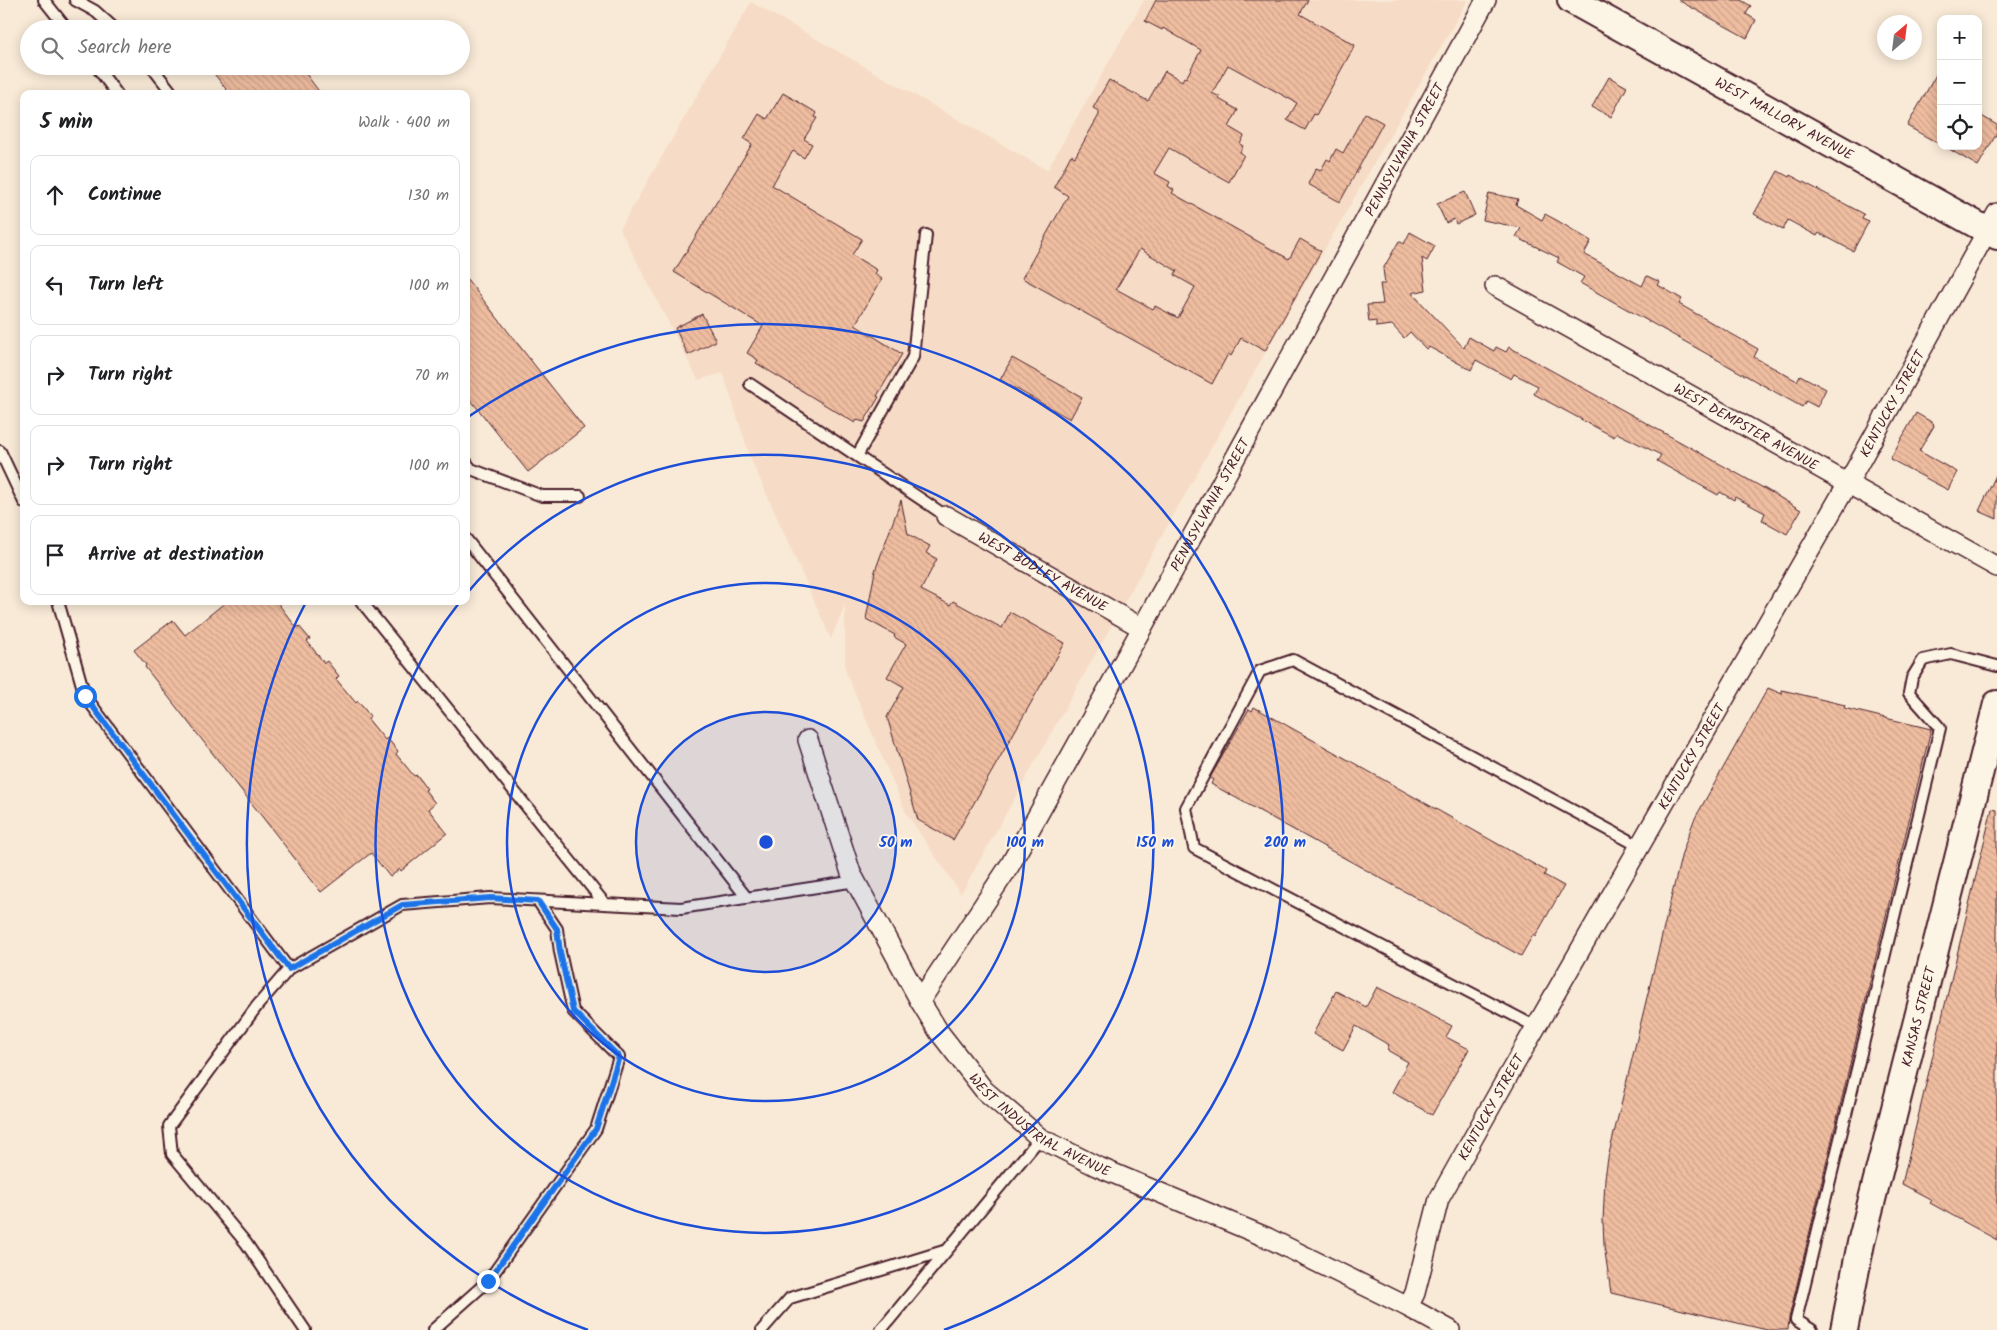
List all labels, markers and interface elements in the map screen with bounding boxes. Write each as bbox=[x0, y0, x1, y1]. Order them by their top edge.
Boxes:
north arrow bbox=[1877, 15, 1922, 60]
map controls bbox=[1937, 15, 1982, 150]
button: + bbox=[1937, 15, 1982, 60]
search box bbox=[20, 20, 470, 75]
text: Search here bbox=[78, 33, 172, 63]
icon: search bbox=[38, 34, 66, 62]
button: − bbox=[1937, 60, 1982, 105]
street label: WEST MALLORY AVENUE bbox=[1711, 72, 1858, 167]
street label: PENNSYLVANIA STREET bbox=[1360, 78, 1451, 221]
button: locate bbox=[1937, 105, 1982, 150]
text: 5 min bbox=[40, 106, 93, 139]
text: Walk · 400 m bbox=[358, 110, 450, 135]
text: Continue bbox=[88, 180, 161, 210]
icon: ahead bbox=[41, 181, 69, 209]
text: 130 m bbox=[408, 183, 449, 208]
text: Turn left bbox=[88, 270, 163, 300]
icon: left bbox=[41, 271, 69, 299]
text: 100 m bbox=[409, 273, 449, 298]
street label: KENTUCKY STREET bbox=[1854, 345, 1932, 462]
text: Turn right bbox=[88, 360, 173, 390]
icon: right bbox=[41, 361, 69, 389]
text: 70 m bbox=[414, 363, 449, 388]
street label: WEST DEMPSTER AVENUE bbox=[1669, 378, 1823, 477]
street label: PENNSYLVANIA STREET bbox=[1165, 433, 1257, 576]
text: Turn right bbox=[88, 450, 173, 480]
icon: right bbox=[41, 451, 69, 479]
text: 100 m bbox=[409, 453, 449, 478]
street label: WEST BODLEY AVENUE bbox=[974, 527, 1112, 619]
text: Arrive at destination bbox=[88, 540, 264, 570]
icon: arrive bbox=[41, 541, 69, 569]
route start bbox=[74, 685, 97, 708]
street label: KENTUCKY STREET bbox=[1653, 698, 1732, 814]
text: 50 m bbox=[878, 831, 913, 855]
text: 100 m bbox=[1006, 831, 1044, 855]
text: 150 m bbox=[1136, 831, 1174, 855]
text: 200 m bbox=[1264, 831, 1306, 855]
centre of rings bbox=[757, 833, 775, 851]
street label: KANSAS STREET bbox=[1896, 963, 1943, 1069]
street label: KENTUCKY STREET bbox=[1453, 1049, 1531, 1165]
street label: WEST INDUSTRIAL AVENUE bbox=[963, 1069, 1114, 1183]
route end bbox=[477, 1270, 500, 1293]

